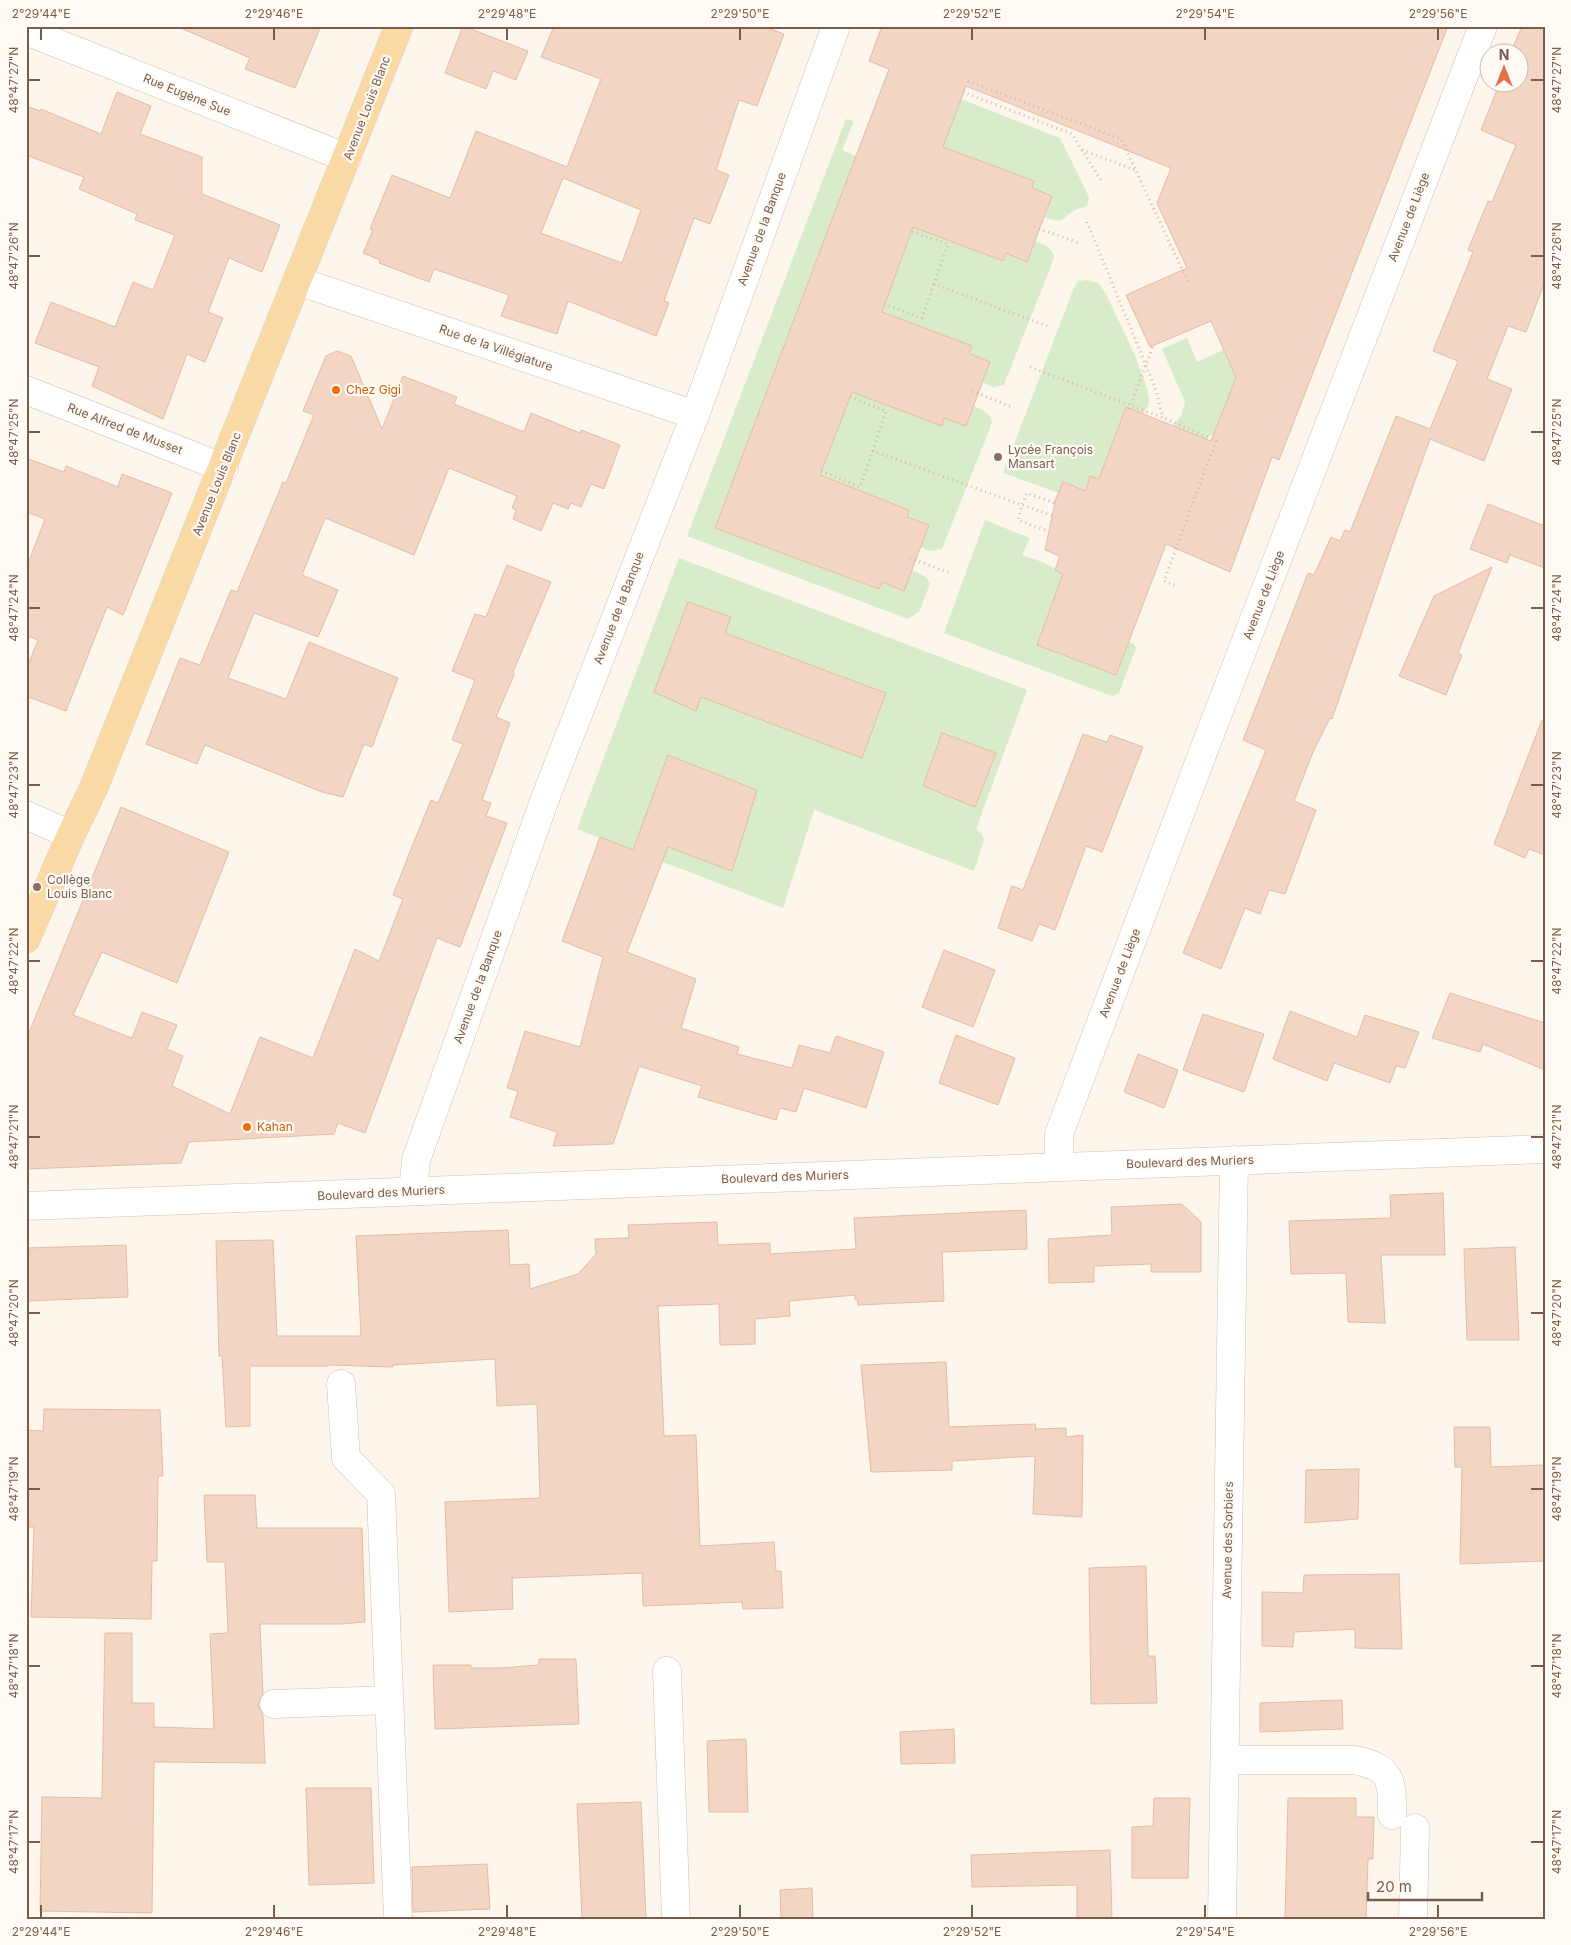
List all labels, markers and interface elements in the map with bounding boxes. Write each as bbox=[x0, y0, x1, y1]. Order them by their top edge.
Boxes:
text: 2°29'44"E bbox=[12, 6, 70, 21]
text: 2°29'46"E bbox=[245, 6, 303, 21]
text: 2°29'48"E bbox=[478, 6, 536, 21]
text: 2°29'50"E bbox=[711, 6, 769, 21]
text: 2°29'52"E bbox=[943, 6, 1001, 21]
text: 2°29'54"E bbox=[1176, 6, 1235, 21]
text: 2°29'56"E bbox=[1409, 6, 1467, 21]
north arrow bbox=[1478, 42, 1528, 92]
text: N bbox=[1499, 46, 1509, 63]
text: 48°47'27"N bbox=[6, 47, 21, 113]
text: 48°47'27"N bbox=[1549, 47, 1564, 113]
street label: Avenue Louis Blanc bbox=[340, 53, 393, 162]
street label: Rue Eugène Sue bbox=[141, 70, 233, 119]
street label: Avenue de la Banque bbox=[734, 170, 789, 287]
street label: Avenue de Liège bbox=[1385, 170, 1432, 264]
text: 48°47'26"N bbox=[6, 222, 21, 290]
text: 48°47'26"N bbox=[1549, 222, 1564, 290]
street label: Rue de la Villégiature bbox=[437, 321, 555, 374]
place label: Chez Gigi bbox=[346, 382, 401, 397]
marker: Chez Gigi bbox=[330, 384, 342, 396]
text: 48°47'25"N bbox=[6, 398, 21, 466]
text: 48°47'25"N bbox=[1549, 398, 1564, 466]
street label: Rue Alfred de Musset bbox=[65, 400, 185, 457]
street label: Avenue Louis Blanc bbox=[189, 430, 244, 538]
place label: Lycée François Mansart bbox=[1008, 442, 1093, 471]
marker: Lycée François Mansart bbox=[992, 451, 1004, 463]
street label: Avenue de Liège bbox=[1240, 548, 1287, 642]
street label: Avenue de la Banque bbox=[590, 549, 647, 666]
text: 48°47'24"N bbox=[6, 574, 21, 642]
text: 48°47'24"N bbox=[1549, 574, 1564, 642]
text: 48°47'23"N bbox=[6, 751, 21, 819]
text: 48°47'23"N bbox=[1549, 751, 1564, 819]
place label: Collège Louis Blanc bbox=[47, 872, 112, 901]
marker: Collège Louis Blanc bbox=[31, 881, 43, 893]
street label: Avenue de Liège bbox=[1096, 926, 1143, 1020]
text: 48°47'22"N bbox=[6, 927, 21, 995]
text: 48°47'22"N bbox=[1549, 927, 1564, 995]
street label: Avenue de la Banque bbox=[450, 928, 505, 1045]
text: 48°47'21"N bbox=[6, 1105, 21, 1169]
text: 48°47'21"N bbox=[1549, 1105, 1564, 1169]
place label: Kahan bbox=[257, 1119, 293, 1134]
marker: Kahan bbox=[241, 1121, 253, 1133]
street label: Boulevard des Muriers bbox=[1126, 1152, 1254, 1171]
street label: Boulevard des Muriers bbox=[721, 1167, 849, 1186]
street label: Boulevard des Muriers bbox=[317, 1182, 445, 1203]
text: 48°47'20"N bbox=[6, 1279, 21, 1347]
text: 48°47'20"N bbox=[1549, 1279, 1564, 1347]
text: 48°47'19"N bbox=[6, 1456, 21, 1522]
text: 48°47'19"N bbox=[1549, 1456, 1564, 1522]
street label: Avenue des Sorbiers bbox=[1219, 1481, 1236, 1599]
text: 48°47'18"N bbox=[6, 1634, 21, 1699]
text: 48°47'18"N bbox=[1549, 1634, 1564, 1699]
text: 48°47'17"N bbox=[6, 1810, 21, 1874]
text: 48°47'17"N bbox=[1549, 1810, 1564, 1874]
scale bar bbox=[1368, 1870, 1482, 1902]
text: 20 m bbox=[1376, 1877, 1412, 1896]
text: 2°29'44"E bbox=[12, 1924, 70, 1939]
text: 2°29'46"E bbox=[245, 1924, 303, 1939]
text: 2°29'48"E bbox=[478, 1924, 536, 1939]
text: 2°29'50"E bbox=[711, 1924, 769, 1939]
text: 2°29'52"E bbox=[943, 1924, 1001, 1939]
text: 2°29'54"E bbox=[1176, 1924, 1235, 1939]
text: 2°29'56"E bbox=[1409, 1924, 1467, 1939]

